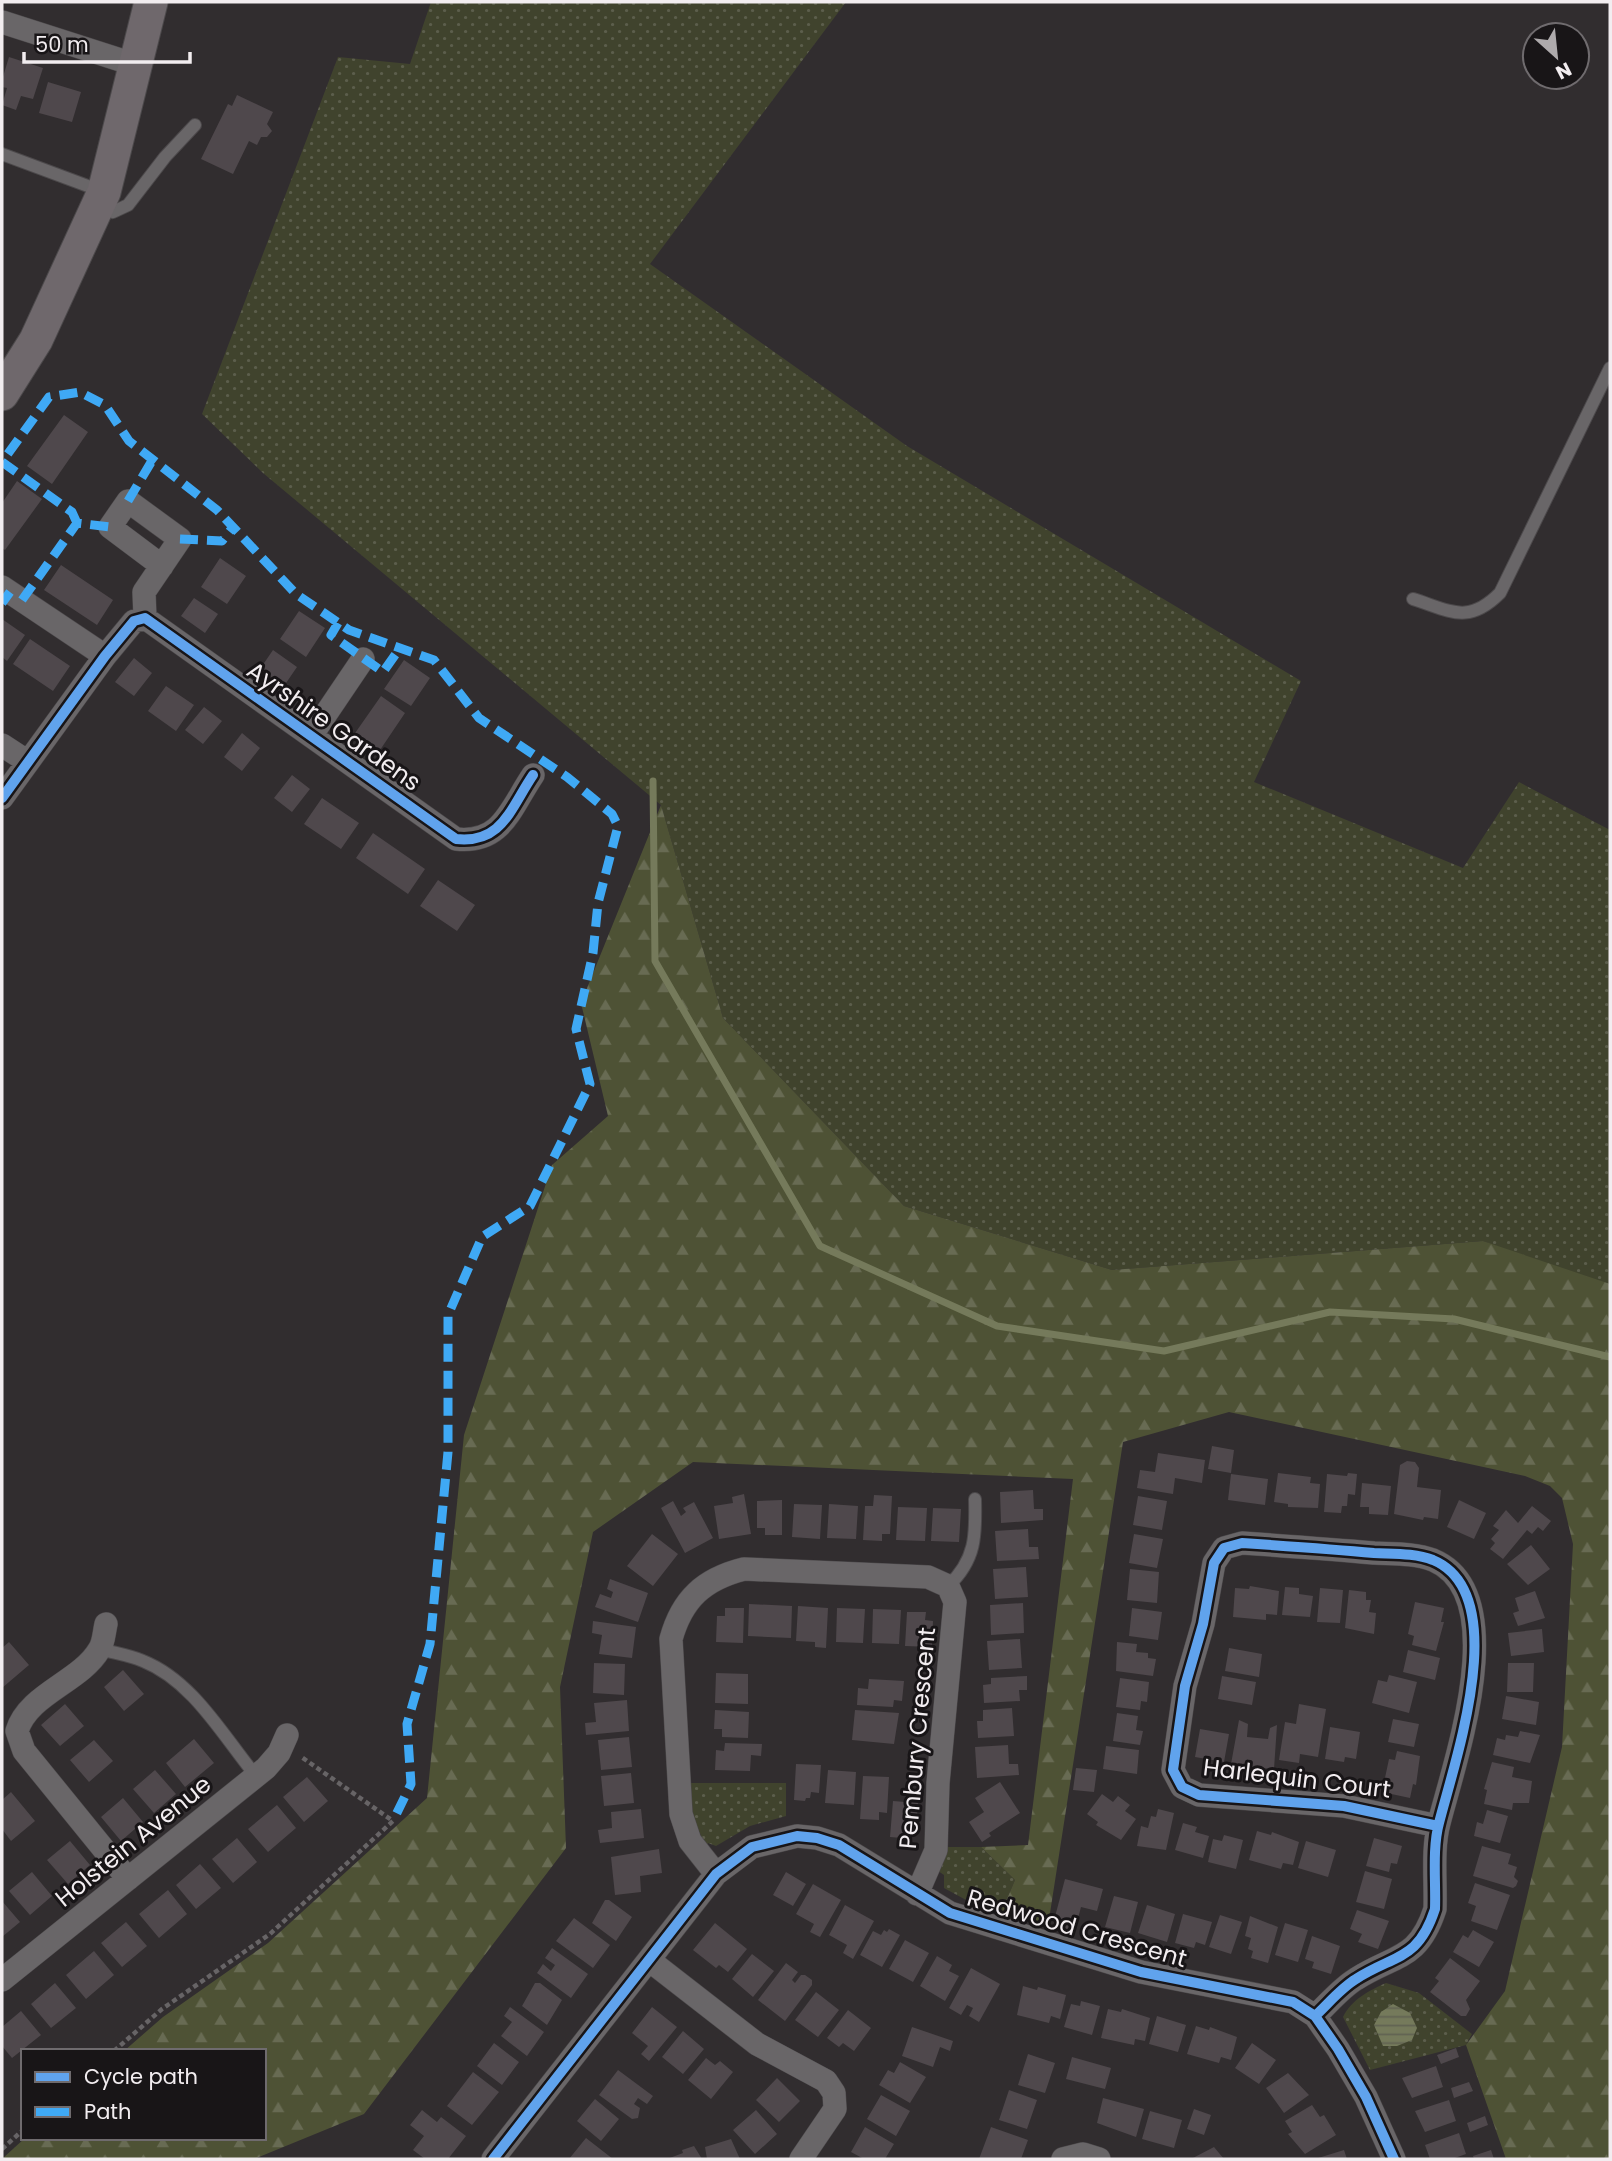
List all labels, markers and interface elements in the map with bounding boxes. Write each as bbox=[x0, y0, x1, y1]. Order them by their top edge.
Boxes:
scale bar bbox=[24, 21, 191, 65]
north arrow bbox=[1521, 21, 1591, 91]
text: 50 m bbox=[35, 30, 89, 59]
text: N bbox=[1551, 55, 1576, 86]
street label: Ayrshire Gardens bbox=[240, 654, 428, 798]
street label: Pembury Crescent bbox=[891, 1626, 943, 1850]
street label: Harlequin Court bbox=[1201, 1750, 1393, 1806]
street label: Holstein Avenue bbox=[48, 1768, 218, 1914]
street label: Redwood Crescent bbox=[963, 1881, 1191, 1975]
legend bbox=[21, 2049, 266, 2140]
text: Cycle path bbox=[84, 2062, 198, 2091]
text: Path bbox=[84, 2097, 131, 2126]

